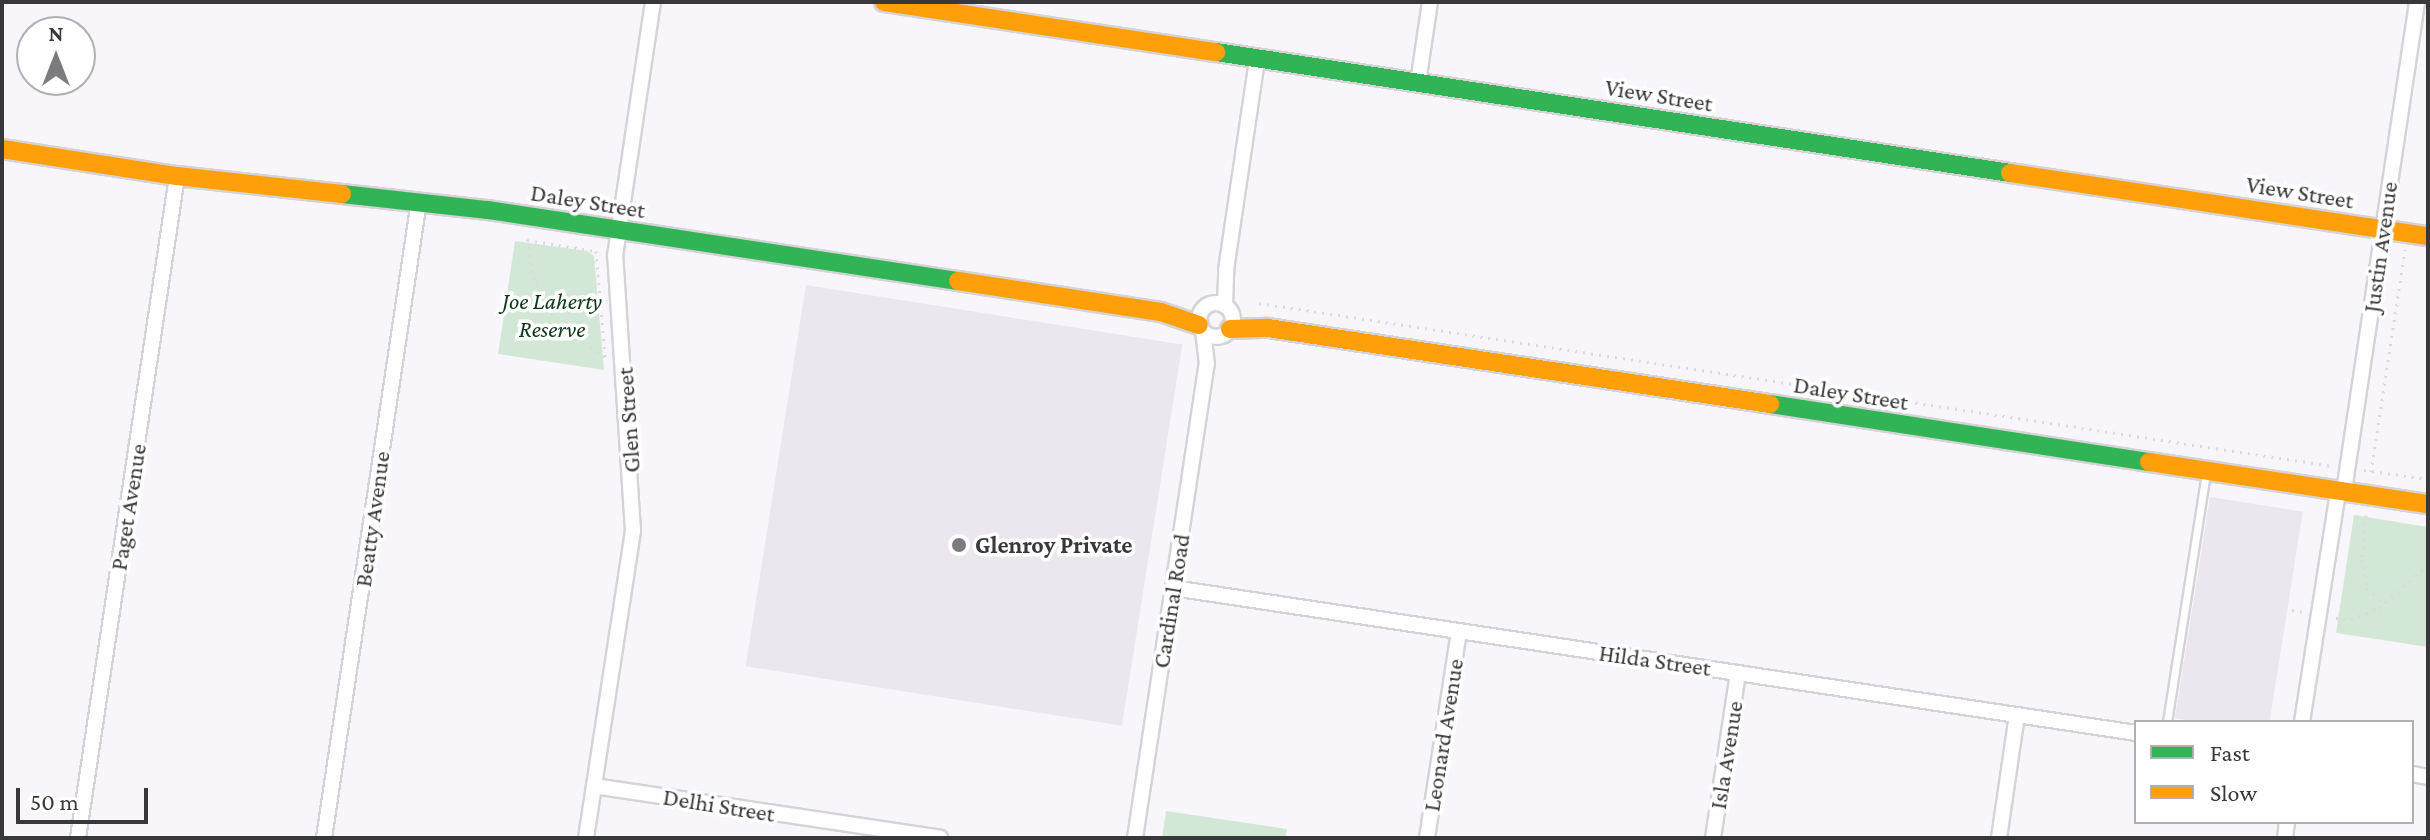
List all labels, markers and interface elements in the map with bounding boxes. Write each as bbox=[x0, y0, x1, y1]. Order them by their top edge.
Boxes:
north arrow bbox=[16, 16, 96, 96]
text: N bbox=[49, 21, 64, 46]
street label: View Street bbox=[1603, 72, 1715, 118]
street label: View Street bbox=[2244, 169, 2356, 215]
street label: Daley Street bbox=[529, 178, 647, 224]
street label: Justin Avenue bbox=[2357, 180, 2403, 314]
park label: Joe Laherty Reserve bbox=[502, 287, 602, 343]
street label: Glen Street bbox=[610, 366, 646, 474]
street label: Daley Street bbox=[1792, 370, 1910, 416]
street label: Paget Avenue bbox=[104, 442, 152, 572]
street label: Beatty Avenue bbox=[348, 449, 396, 589]
place label: Glenroy Private bbox=[975, 531, 1133, 559]
street label: Cardinal Road bbox=[1146, 532, 1196, 670]
marker: Glenroy Private bbox=[950, 536, 968, 554]
street label: Hilda Street bbox=[1597, 638, 1713, 682]
street label: Leonard Avenue bbox=[1417, 657, 1469, 813]
street label: Isla Avenue bbox=[1703, 699, 1749, 811]
legend bbox=[2134, 720, 2414, 824]
text: Fast bbox=[2210, 739, 2250, 766]
scale bar bbox=[20, 772, 152, 822]
text: Slow bbox=[2210, 779, 2257, 806]
street label: Delhi Street bbox=[661, 782, 777, 828]
text: 50 m bbox=[30, 788, 79, 815]

